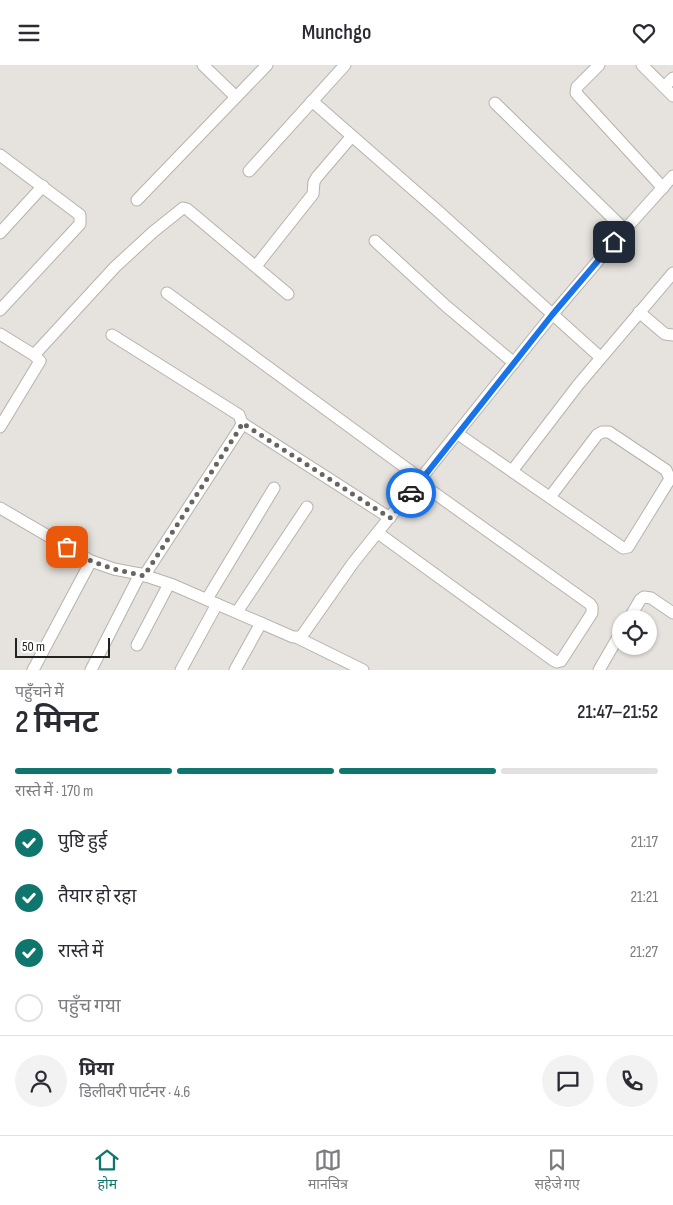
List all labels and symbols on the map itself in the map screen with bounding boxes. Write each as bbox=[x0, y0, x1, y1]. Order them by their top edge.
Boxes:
pin bbox=[593, 221, 635, 263]
courier bbox=[386, 468, 436, 518]
pin bbox=[46, 526, 88, 568]
scale bar bbox=[15, 635, 110, 658]

